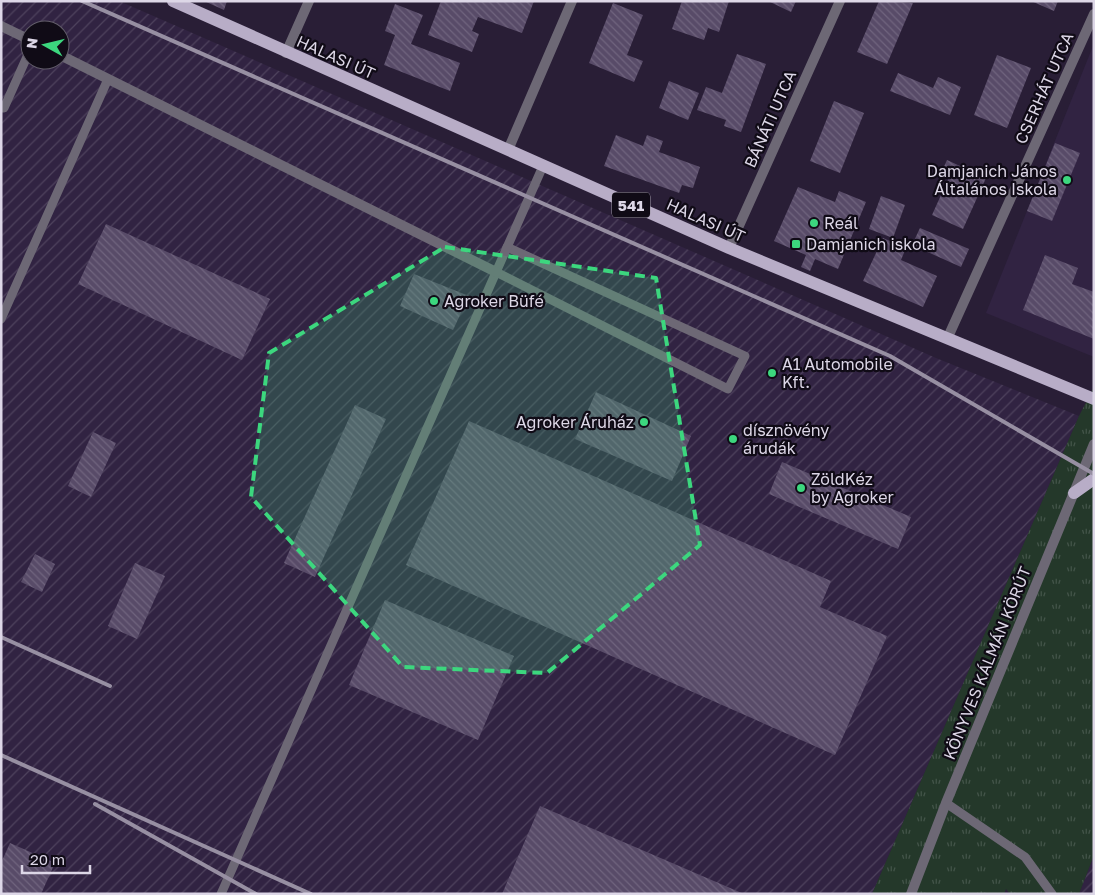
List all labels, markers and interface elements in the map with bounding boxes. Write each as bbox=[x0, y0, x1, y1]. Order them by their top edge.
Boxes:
north arrow bbox=[20, 20, 70, 70]
street label: CSERHÁT UTCA bbox=[1010, 29, 1078, 147]
street label: HALASI ÚT bbox=[294, 31, 378, 83]
text: N bbox=[22, 37, 41, 50]
street label: BÁNÁTI UTCA bbox=[740, 67, 800, 171]
place label: Damjanich János Általános Iskola bbox=[927, 161, 1057, 199]
marker: Damjanich János Általános Iskola bbox=[1061, 174, 1073, 186]
road number: 541 bbox=[612, 192, 650, 218]
street label: HALASI ÚT bbox=[664, 194, 748, 246]
place label: Reál bbox=[824, 213, 858, 233]
marker: Reál bbox=[808, 217, 820, 229]
place label: Damjanich iskola bbox=[806, 234, 936, 254]
marker: Damjanich iskola bbox=[790, 238, 802, 250]
place label: Agroker Büfé bbox=[444, 291, 544, 311]
marker: Agroker Büfé bbox=[428, 295, 440, 307]
place label: A1 Automobile Kft. bbox=[782, 354, 893, 392]
marker: A1 Automobile Kft. bbox=[766, 367, 778, 379]
place label: Agroker Áruház bbox=[516, 412, 634, 432]
marker: Agroker Áruház bbox=[638, 416, 650, 428]
place label: dísznövény árudák bbox=[743, 420, 829, 458]
marker: dísznövény árudák bbox=[727, 433, 739, 445]
place label: ZöldKéz by Agroker bbox=[811, 469, 894, 507]
marker: ZöldKéz by Agroker bbox=[795, 482, 807, 494]
street label: KÖNYVES KÁLMÁN KÖRÚT bbox=[939, 563, 1035, 763]
scale bar bbox=[22, 842, 90, 874]
text: 20 m bbox=[30, 850, 65, 868]

